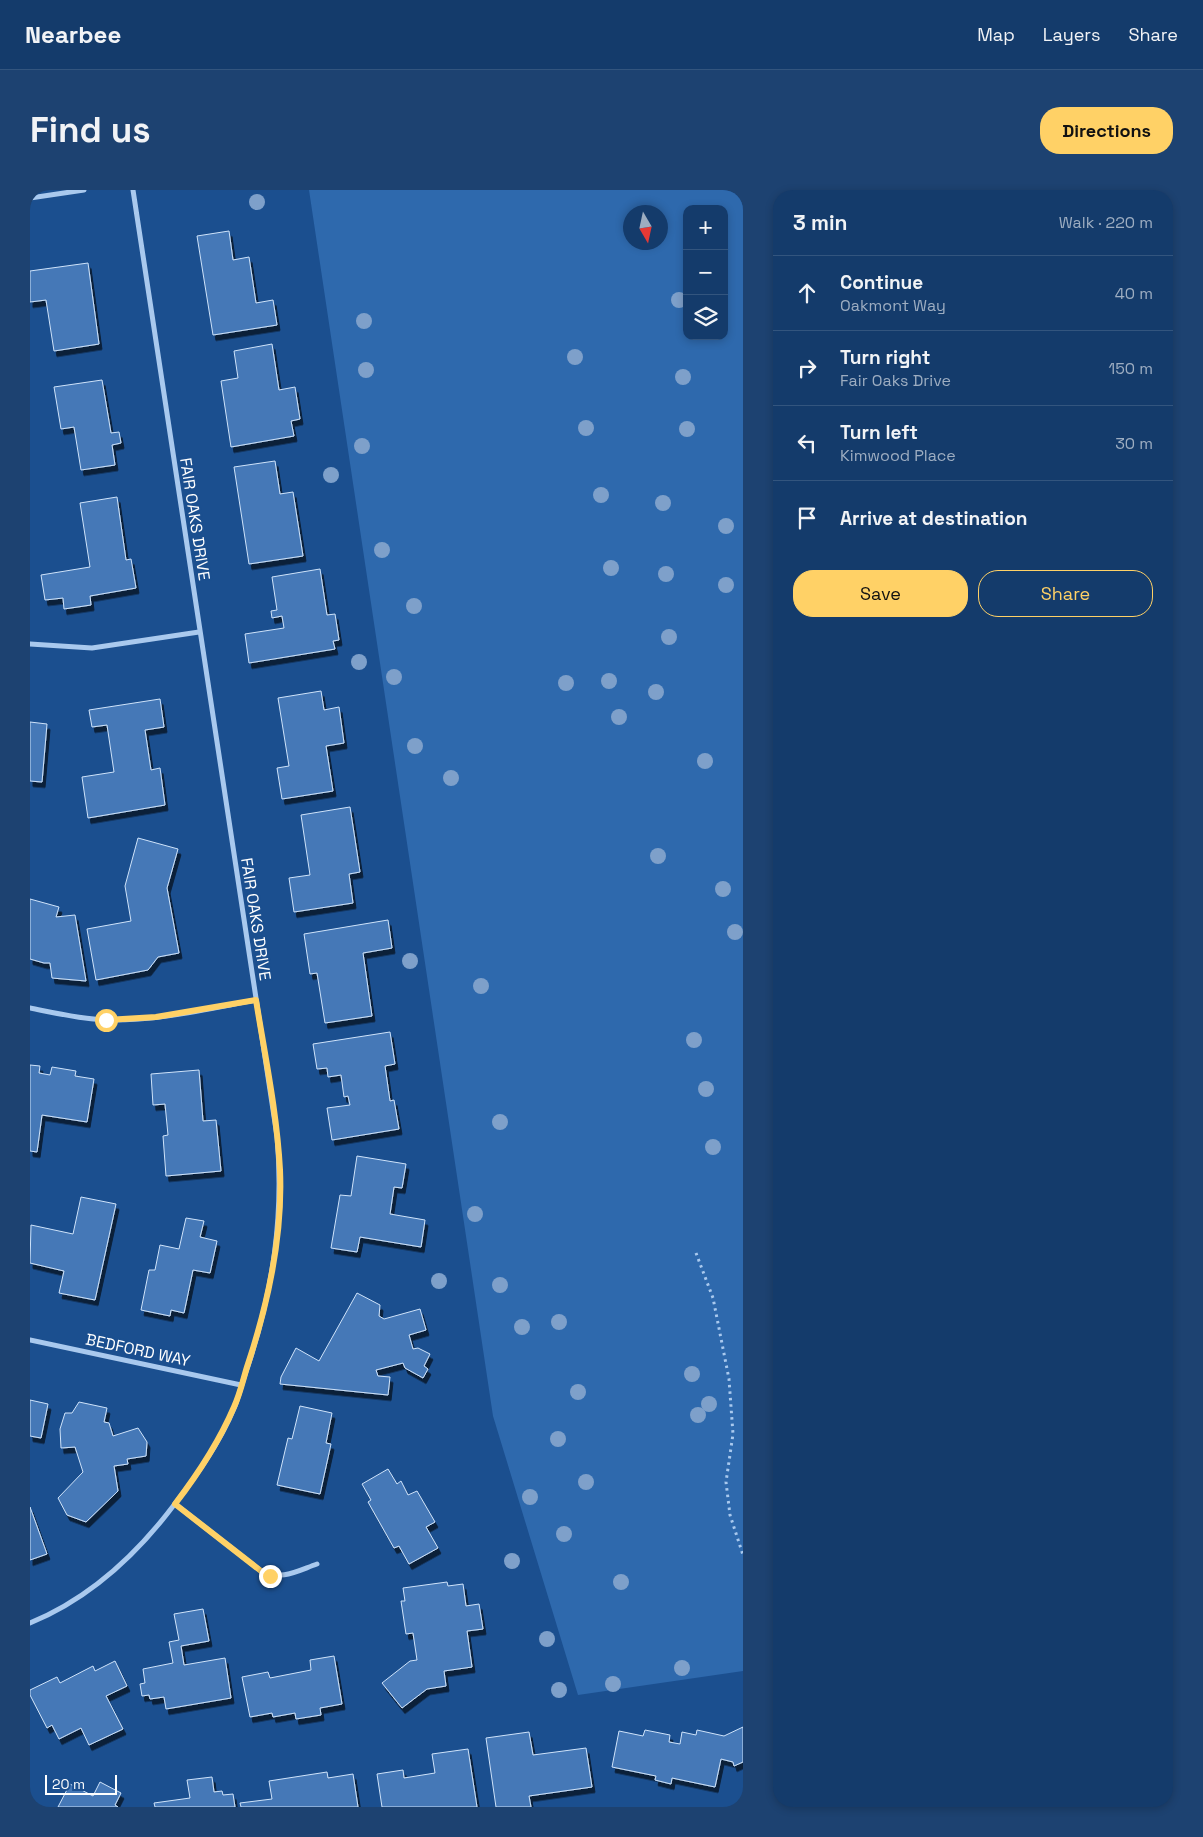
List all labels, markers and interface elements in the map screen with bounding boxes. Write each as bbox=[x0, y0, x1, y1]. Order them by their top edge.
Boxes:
text: Nearbee bbox=[25, 19, 121, 50]
text: Map bbox=[977, 23, 1015, 46]
text: Layers bbox=[1043, 23, 1100, 46]
text: Share bbox=[1128, 23, 1178, 46]
button: Directions bbox=[1040, 107, 1173, 154]
text: Find us bbox=[30, 108, 151, 152]
north arrow bbox=[623, 205, 668, 250]
map controls bbox=[683, 205, 728, 340]
button: + bbox=[683, 205, 728, 250]
text: 3 min bbox=[793, 209, 848, 236]
text: Walk · 220 m bbox=[1059, 212, 1153, 233]
button: − bbox=[683, 250, 728, 295]
text: Continue bbox=[840, 270, 923, 295]
icon: ahead bbox=[793, 279, 821, 307]
text: 40 m bbox=[1115, 283, 1153, 304]
button: layers bbox=[683, 295, 728, 340]
text: Oakmont Way bbox=[840, 295, 946, 316]
text: Turn right bbox=[840, 345, 930, 370]
icon: right bbox=[793, 354, 821, 382]
text: 150 m bbox=[1109, 358, 1153, 379]
text: Fair Oaks Drive bbox=[840, 370, 951, 391]
text: Turn left bbox=[840, 420, 918, 445]
icon: left bbox=[793, 429, 821, 457]
text: 30 m bbox=[1115, 433, 1153, 454]
text: Kimwood Place bbox=[840, 445, 956, 466]
street label: FAIR OAKS DRIVE bbox=[175, 456, 215, 582]
icon: arrive bbox=[793, 504, 821, 532]
text: Arrive at destination bbox=[840, 506, 1028, 531]
button: Save bbox=[793, 570, 968, 617]
button: Share bbox=[978, 570, 1153, 617]
street label: FAIR OAKS DRIVE bbox=[236, 856, 276, 982]
route start bbox=[95, 1009, 118, 1032]
street label: BEDFORD WAY bbox=[84, 1329, 192, 1371]
route end bbox=[259, 1565, 282, 1588]
scale bar bbox=[45, 1772, 118, 1795]
text: 20 m bbox=[52, 1775, 85, 1793]

